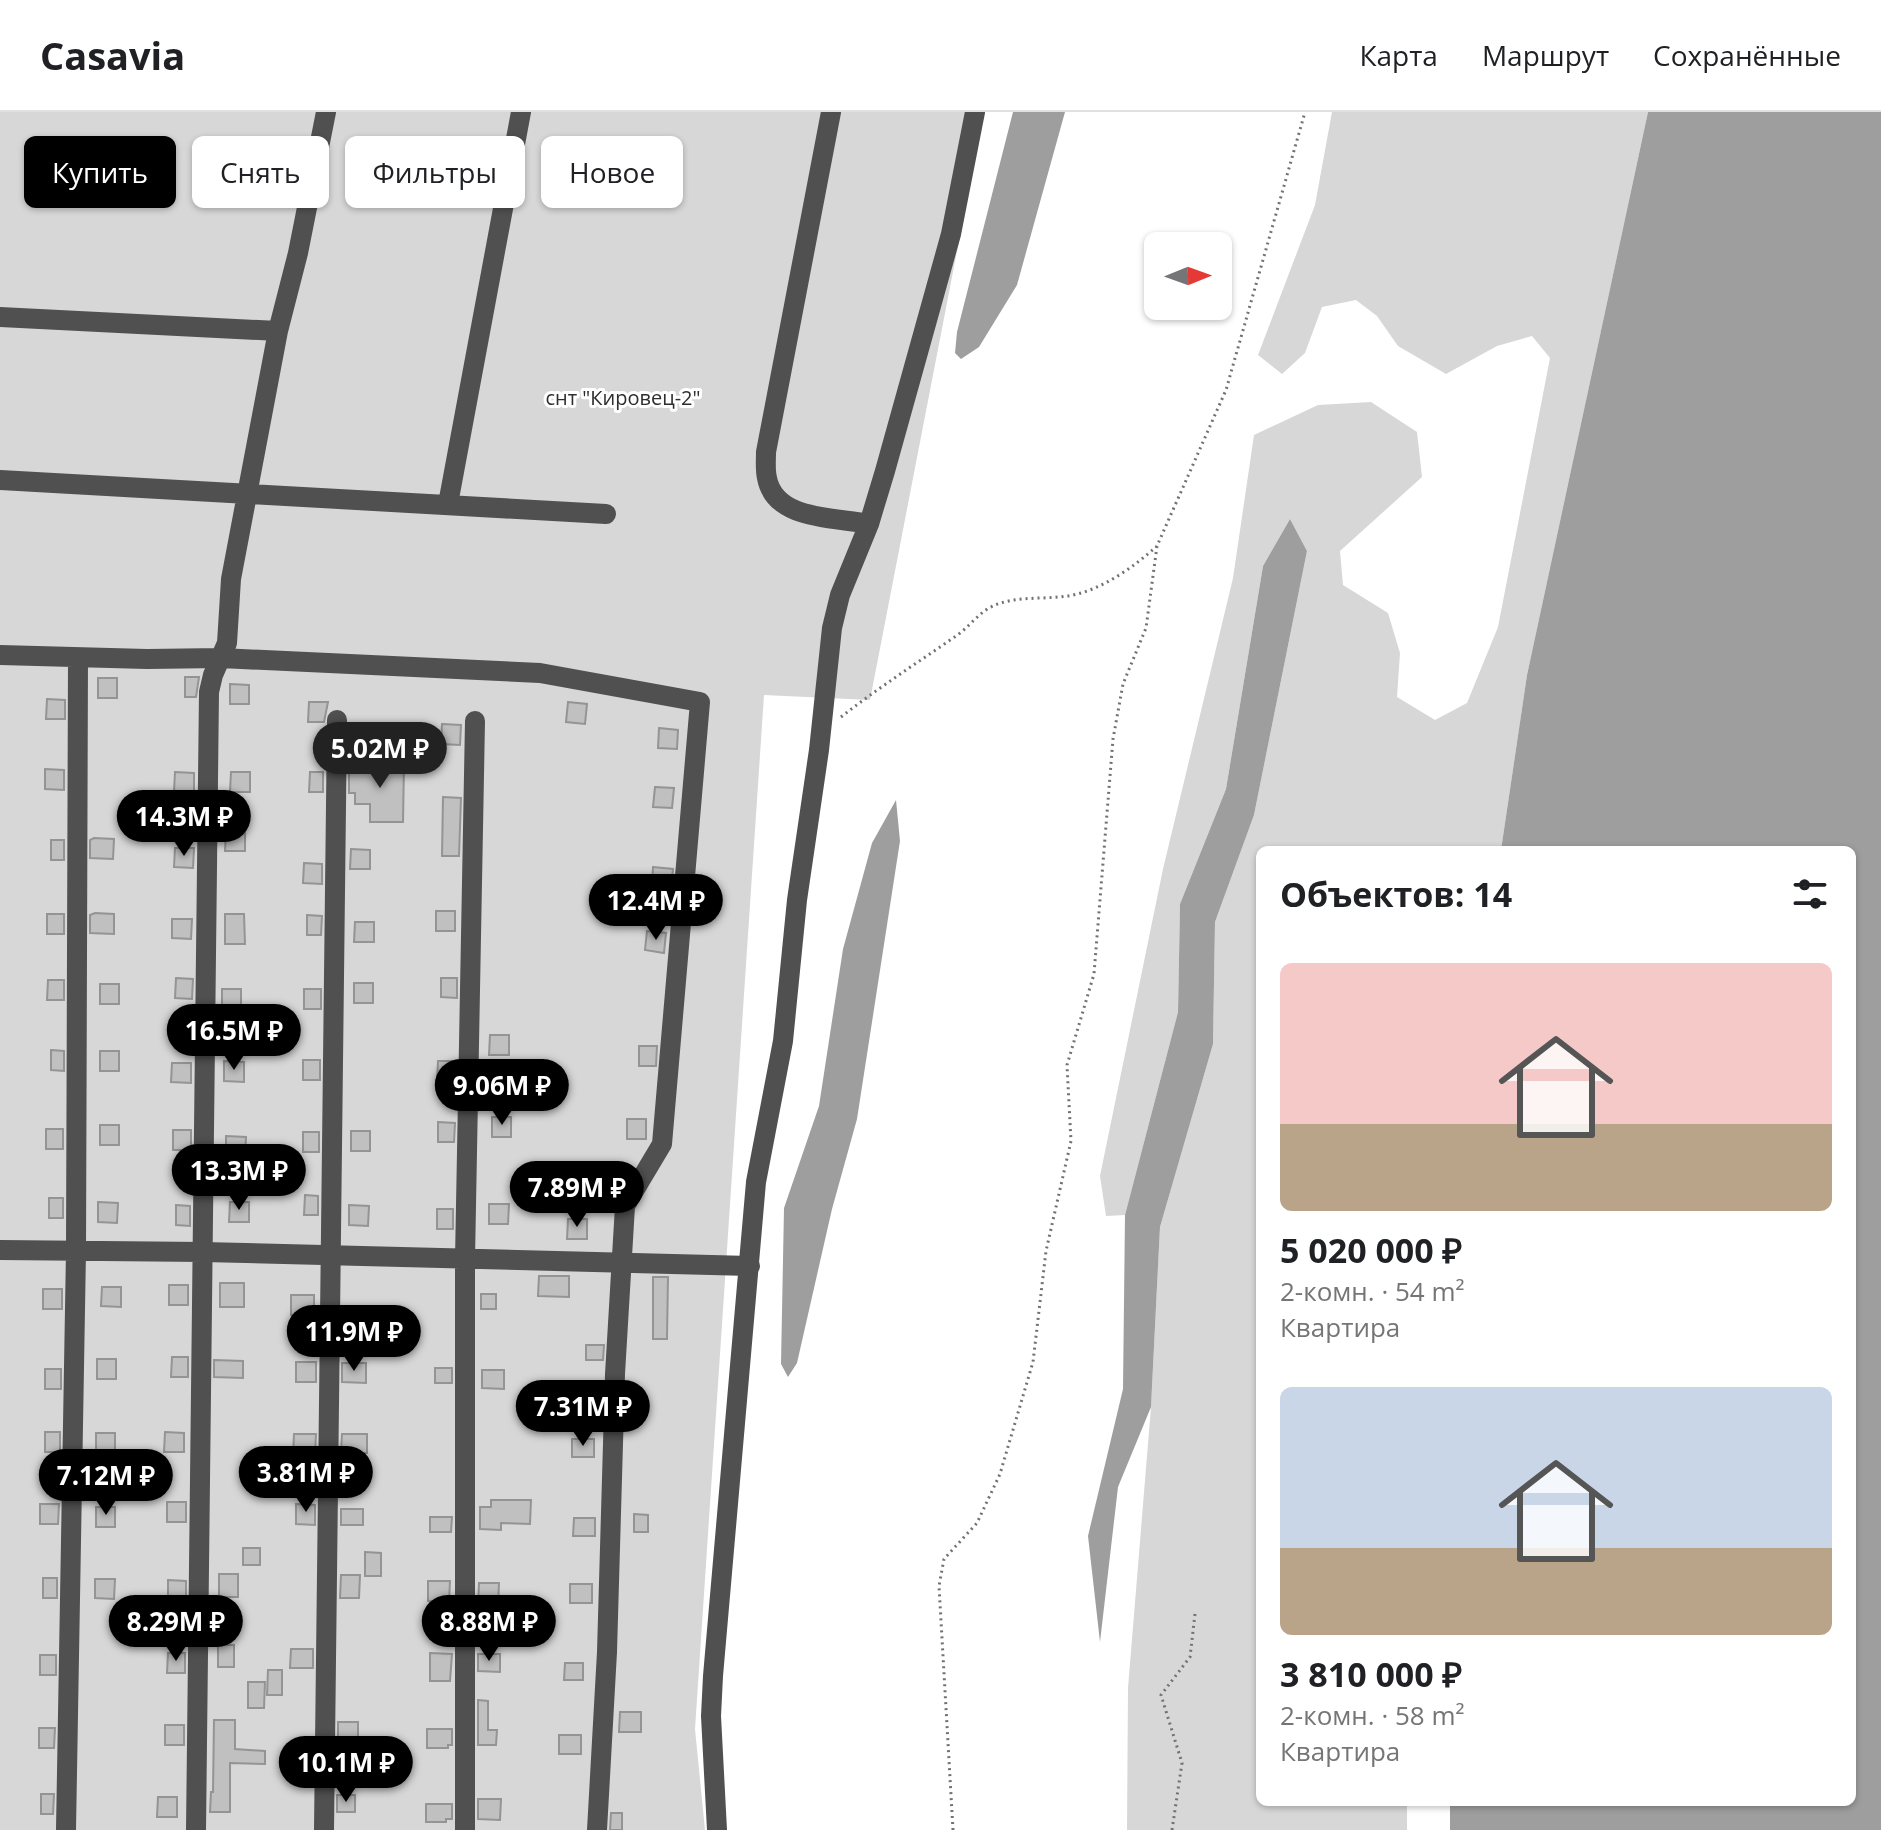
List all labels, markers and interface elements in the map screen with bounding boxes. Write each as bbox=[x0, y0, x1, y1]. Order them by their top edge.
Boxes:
text: Casavia bbox=[40, 29, 185, 81]
text: Карта bbox=[1359, 36, 1438, 74]
text: Маршрут bbox=[1482, 36, 1609, 74]
text: Сохранённые bbox=[1653, 36, 1841, 74]
chip: Купить bbox=[24, 136, 176, 208]
chip: Снять bbox=[192, 136, 329, 208]
chip: Фильтры bbox=[345, 136, 525, 208]
chip: Новое bbox=[541, 136, 683, 208]
north arrow bbox=[1144, 232, 1232, 320]
map controls bbox=[1144, 232, 1232, 320]
park label: снт "Кировец-2" bbox=[545, 384, 701, 411]
pin: 5.02M ₽ bbox=[306, 722, 454, 790]
text: 5.02M ₽ bbox=[331, 730, 429, 766]
pin: 14.3M ₽ bbox=[110, 790, 258, 858]
text: 14.3M ₽ bbox=[135, 798, 233, 834]
text: Объектов: 14 bbox=[1280, 871, 1512, 917]
icon: filters bbox=[1788, 872, 1832, 916]
pin: 12.4M ₽ bbox=[582, 874, 730, 942]
text: 12.4M ₽ bbox=[607, 882, 705, 918]
pin: 16.5M ₽ bbox=[160, 1004, 308, 1072]
text: 16.5M ₽ bbox=[185, 1012, 283, 1048]
icon: home bbox=[1484, 1015, 1628, 1159]
pin: 9.06M ₽ bbox=[428, 1059, 576, 1127]
text: 9.06M ₽ bbox=[453, 1067, 551, 1103]
pin: 13.3M ₽ bbox=[165, 1144, 313, 1212]
text: 13.3M ₽ bbox=[190, 1152, 288, 1188]
pin: 7.89M ₽ bbox=[503, 1161, 651, 1229]
text: 7.89M ₽ bbox=[528, 1169, 626, 1205]
text: 5 020 000 ₽ bbox=[1280, 1227, 1462, 1273]
text: 2-комн. · 54 m² bbox=[1280, 1273, 1465, 1309]
pin: 11.9M ₽ bbox=[280, 1305, 428, 1373]
text: Квартира bbox=[1280, 1309, 1400, 1345]
text: 11.9M ₽ bbox=[305, 1313, 403, 1349]
pin: 7.31M ₽ bbox=[509, 1380, 657, 1448]
text: 7.31M ₽ bbox=[534, 1388, 632, 1424]
icon: home bbox=[1484, 1439, 1628, 1583]
pin: 3.81M ₽ bbox=[232, 1446, 380, 1514]
pin: 7.12M ₽ bbox=[32, 1449, 180, 1517]
text: 3.81M ₽ bbox=[257, 1454, 355, 1490]
text: 7.12M ₽ bbox=[57, 1457, 155, 1493]
pin: 8.29M ₽ bbox=[102, 1595, 250, 1663]
pin: 8.88M ₽ bbox=[415, 1595, 563, 1663]
text: 8.29M ₽ bbox=[127, 1603, 225, 1639]
text: 8.88M ₽ bbox=[440, 1603, 538, 1639]
text: 3 810 000 ₽ bbox=[1280, 1651, 1462, 1697]
text: 2-комн. · 58 m² bbox=[1280, 1697, 1465, 1733]
text: Квартира bbox=[1280, 1733, 1400, 1769]
pin: 10.1M ₽ bbox=[272, 1736, 420, 1804]
text: 10.1M ₽ bbox=[297, 1744, 395, 1780]

